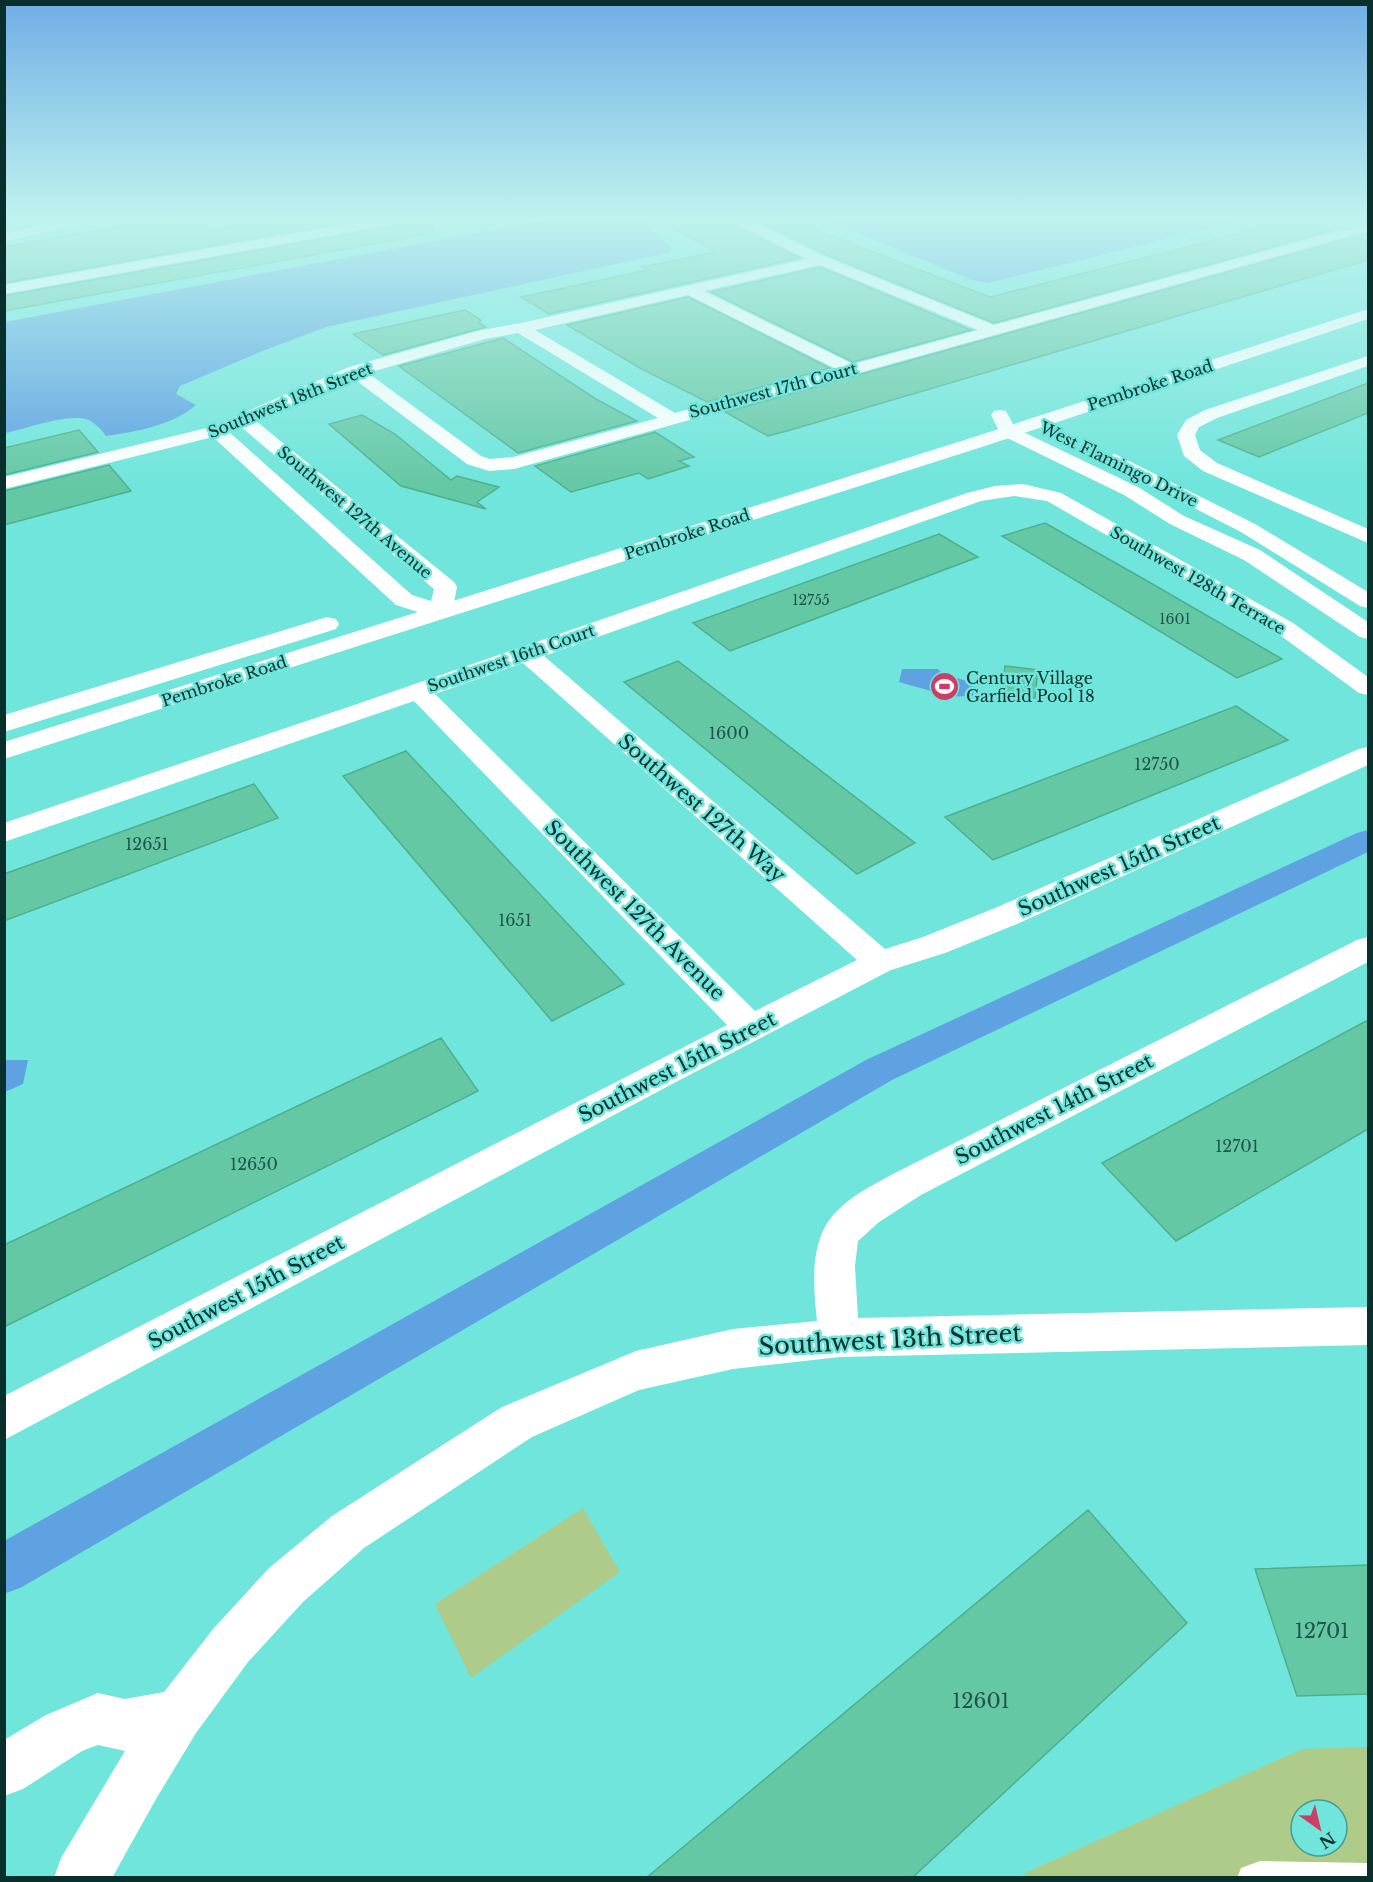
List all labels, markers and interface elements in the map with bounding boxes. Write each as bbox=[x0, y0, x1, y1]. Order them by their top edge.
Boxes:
street label: Pembroke Road bbox=[1085, 355, 1215, 415]
street label: Southwest 18th Street bbox=[205, 358, 375, 442]
street label: Southwest 17th Court bbox=[687, 358, 859, 422]
street label: West Flamingo Drive bbox=[1036, 417, 1201, 511]
street label: Southwest 127th Avenue bbox=[274, 441, 436, 583]
street label: Pembroke Road bbox=[622, 504, 752, 564]
street label: Southwest 128th Terrace bbox=[1107, 522, 1289, 638]
house number: 12755 bbox=[792, 591, 830, 609]
house number: 1601 bbox=[1159, 610, 1191, 628]
street label: Southwest 16th Court bbox=[425, 620, 597, 696]
street label: Pembroke Road bbox=[159, 651, 289, 711]
place label: Century Village Garfield Pool 18 bbox=[966, 668, 1095, 706]
sports icon: Century Village Garfield Pool 18 bbox=[929, 671, 961, 703]
house number: 1600 bbox=[709, 723, 749, 743]
street label: Southwest 127th Way bbox=[614, 729, 791, 887]
house number: 12750 bbox=[1134, 754, 1180, 774]
street label: Southwest 15th Street bbox=[1014, 810, 1224, 921]
street label: Southwest 127th Avenue bbox=[540, 815, 730, 1005]
house number: 12651 bbox=[125, 834, 169, 854]
house number: 1651 bbox=[498, 910, 532, 930]
street label: Southwest 15th Street bbox=[574, 1007, 780, 1127]
street label: Southwest 14th Street bbox=[951, 1048, 1157, 1169]
house number: 12701 bbox=[1215, 1136, 1259, 1156]
house number: 12650 bbox=[230, 1154, 278, 1174]
street label: Southwest 15th Street bbox=[144, 1230, 348, 1354]
street label: Southwest 13th Street bbox=[758, 1318, 1022, 1361]
house number: 12701 bbox=[1295, 1619, 1349, 1643]
house number: 12601 bbox=[952, 1689, 1010, 1713]
north arrow bbox=[1289, 1798, 1349, 1858]
text: N bbox=[1316, 1828, 1339, 1853]

